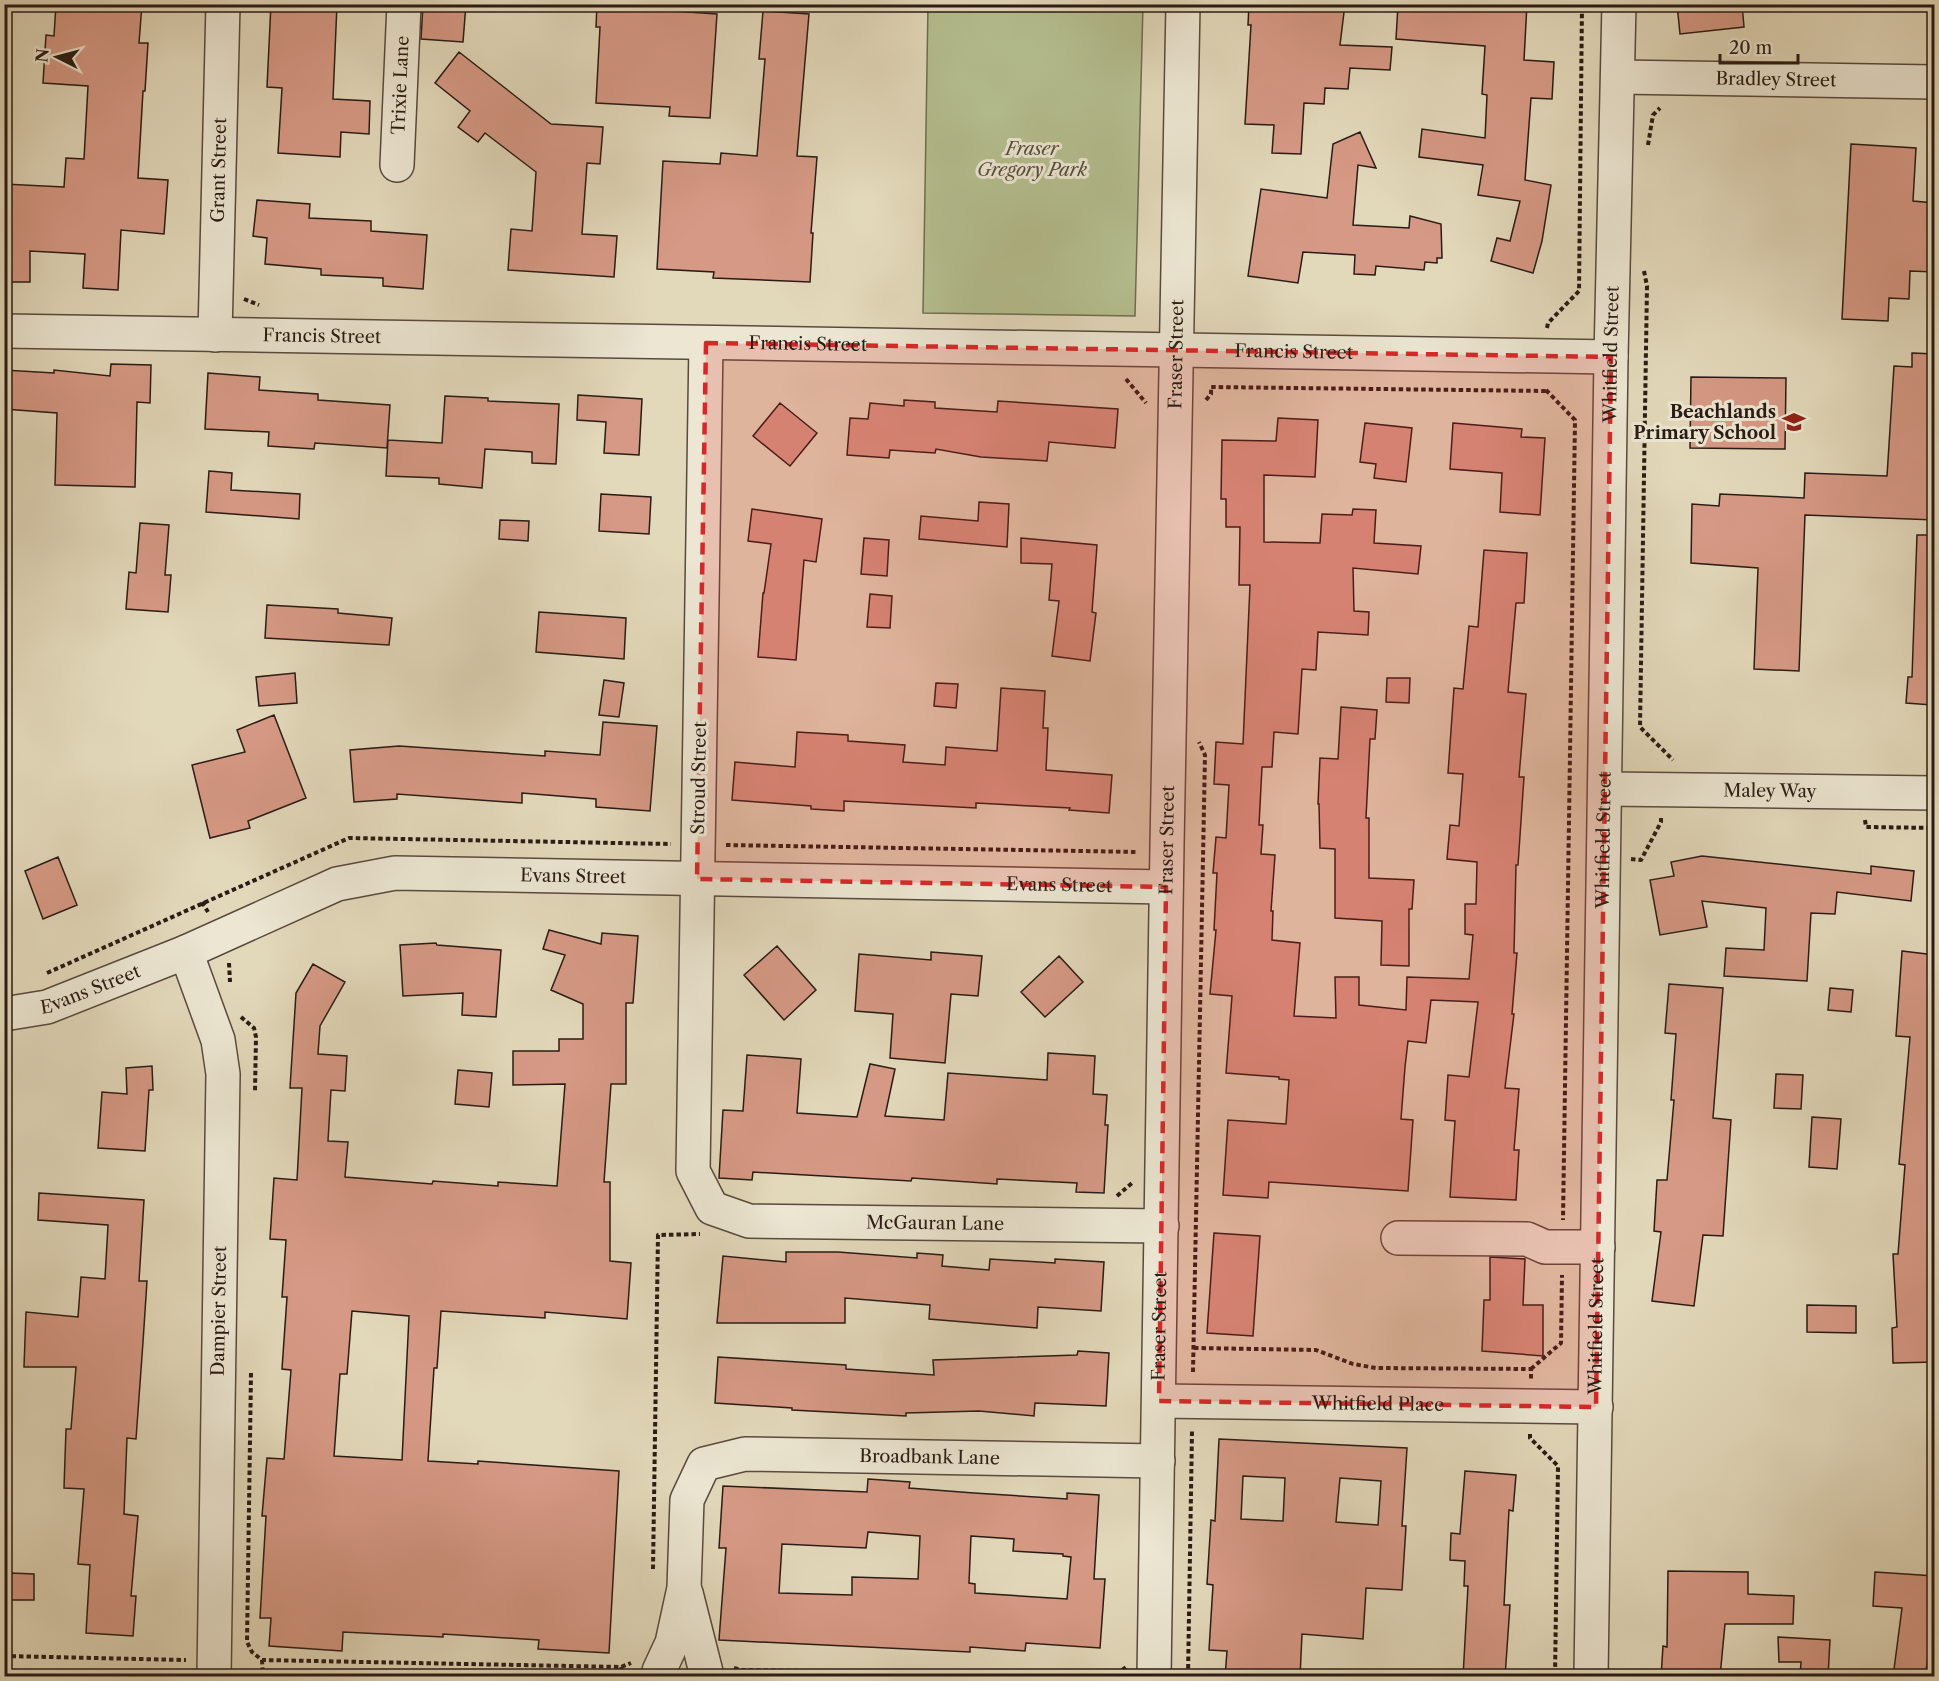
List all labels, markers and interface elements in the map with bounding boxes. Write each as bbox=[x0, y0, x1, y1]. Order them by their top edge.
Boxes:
north arrow bbox=[27, 27, 87, 87]
scale bar bbox=[1720, 27, 1798, 65]
street label: Trixie Lane bbox=[387, 35, 414, 135]
text: 20 m bbox=[1729, 37, 1773, 59]
text: N bbox=[31, 47, 53, 63]
street label: Bradley Street bbox=[1715, 68, 1837, 91]
street label: Grant Street bbox=[207, 117, 231, 223]
park label: Fraser Gregory Park bbox=[977, 138, 1088, 181]
street label: Whitfield Street bbox=[1599, 285, 1624, 424]
street label: Fraser Street bbox=[1164, 298, 1188, 409]
street label: Francis Street bbox=[262, 324, 382, 348]
street label: Francis Street bbox=[748, 332, 868, 356]
street label: Francis Street bbox=[1234, 340, 1354, 364]
place label: Beachlands Primary School bbox=[1633, 401, 1776, 444]
school or university icon: Beachlands Primary School bbox=[1781, 409, 1807, 435]
street label: Stroud Street bbox=[687, 720, 711, 835]
street label: Whitfield Street bbox=[1592, 771, 1616, 910]
street label: Maley Way bbox=[1723, 779, 1818, 803]
street label: Fraser Street bbox=[1155, 784, 1179, 895]
street label: Evans Street bbox=[520, 864, 627, 888]
street label: Evans Street bbox=[1006, 873, 1113, 897]
street label: Evans Street bbox=[39, 960, 144, 1019]
street label: McGauran Lane bbox=[866, 1211, 1004, 1235]
street label: Dampier Street bbox=[207, 1245, 231, 1376]
street label: Whitfield Street bbox=[1584, 1257, 1608, 1396]
street label: Fraser Street bbox=[1148, 1270, 1171, 1381]
street label: Whitfield Place bbox=[1311, 1392, 1444, 1416]
street label: Broadbank Lane bbox=[859, 1445, 1000, 1469]

